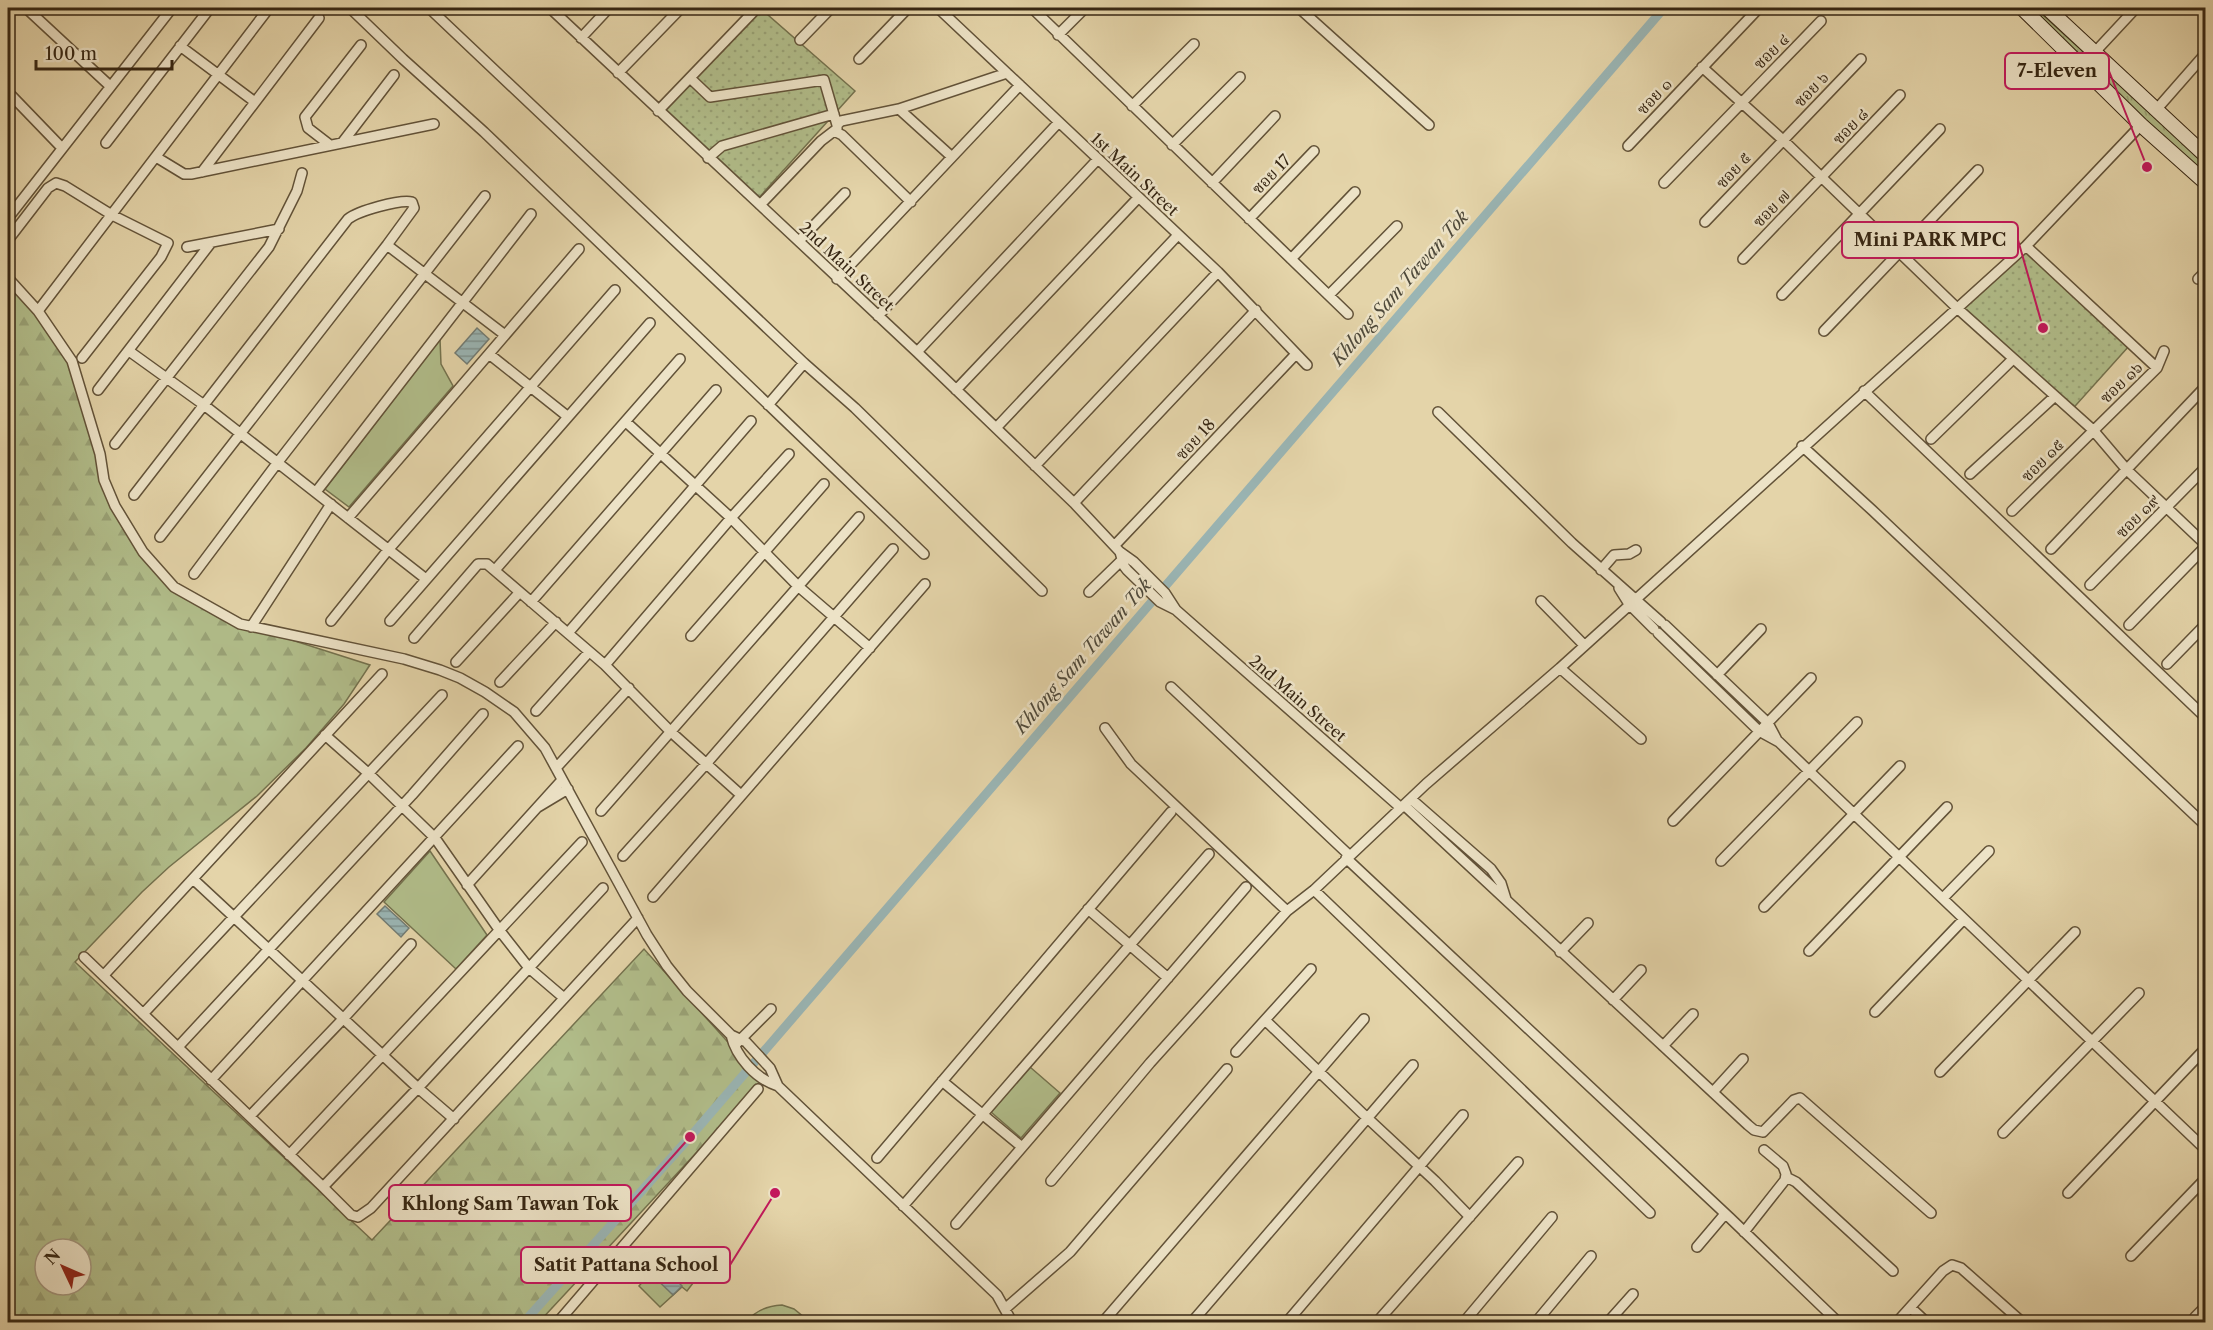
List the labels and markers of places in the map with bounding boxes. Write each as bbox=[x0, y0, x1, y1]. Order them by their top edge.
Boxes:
callout: 7-Eleven bbox=[2005, 53, 2109, 89]
callout: Mini PARK MPC bbox=[1842, 222, 2018, 258]
callout: Khlong Sam Tawan Tok bbox=[389, 1185, 631, 1221]
callout: Satit Pattana School bbox=[521, 1247, 730, 1283]

